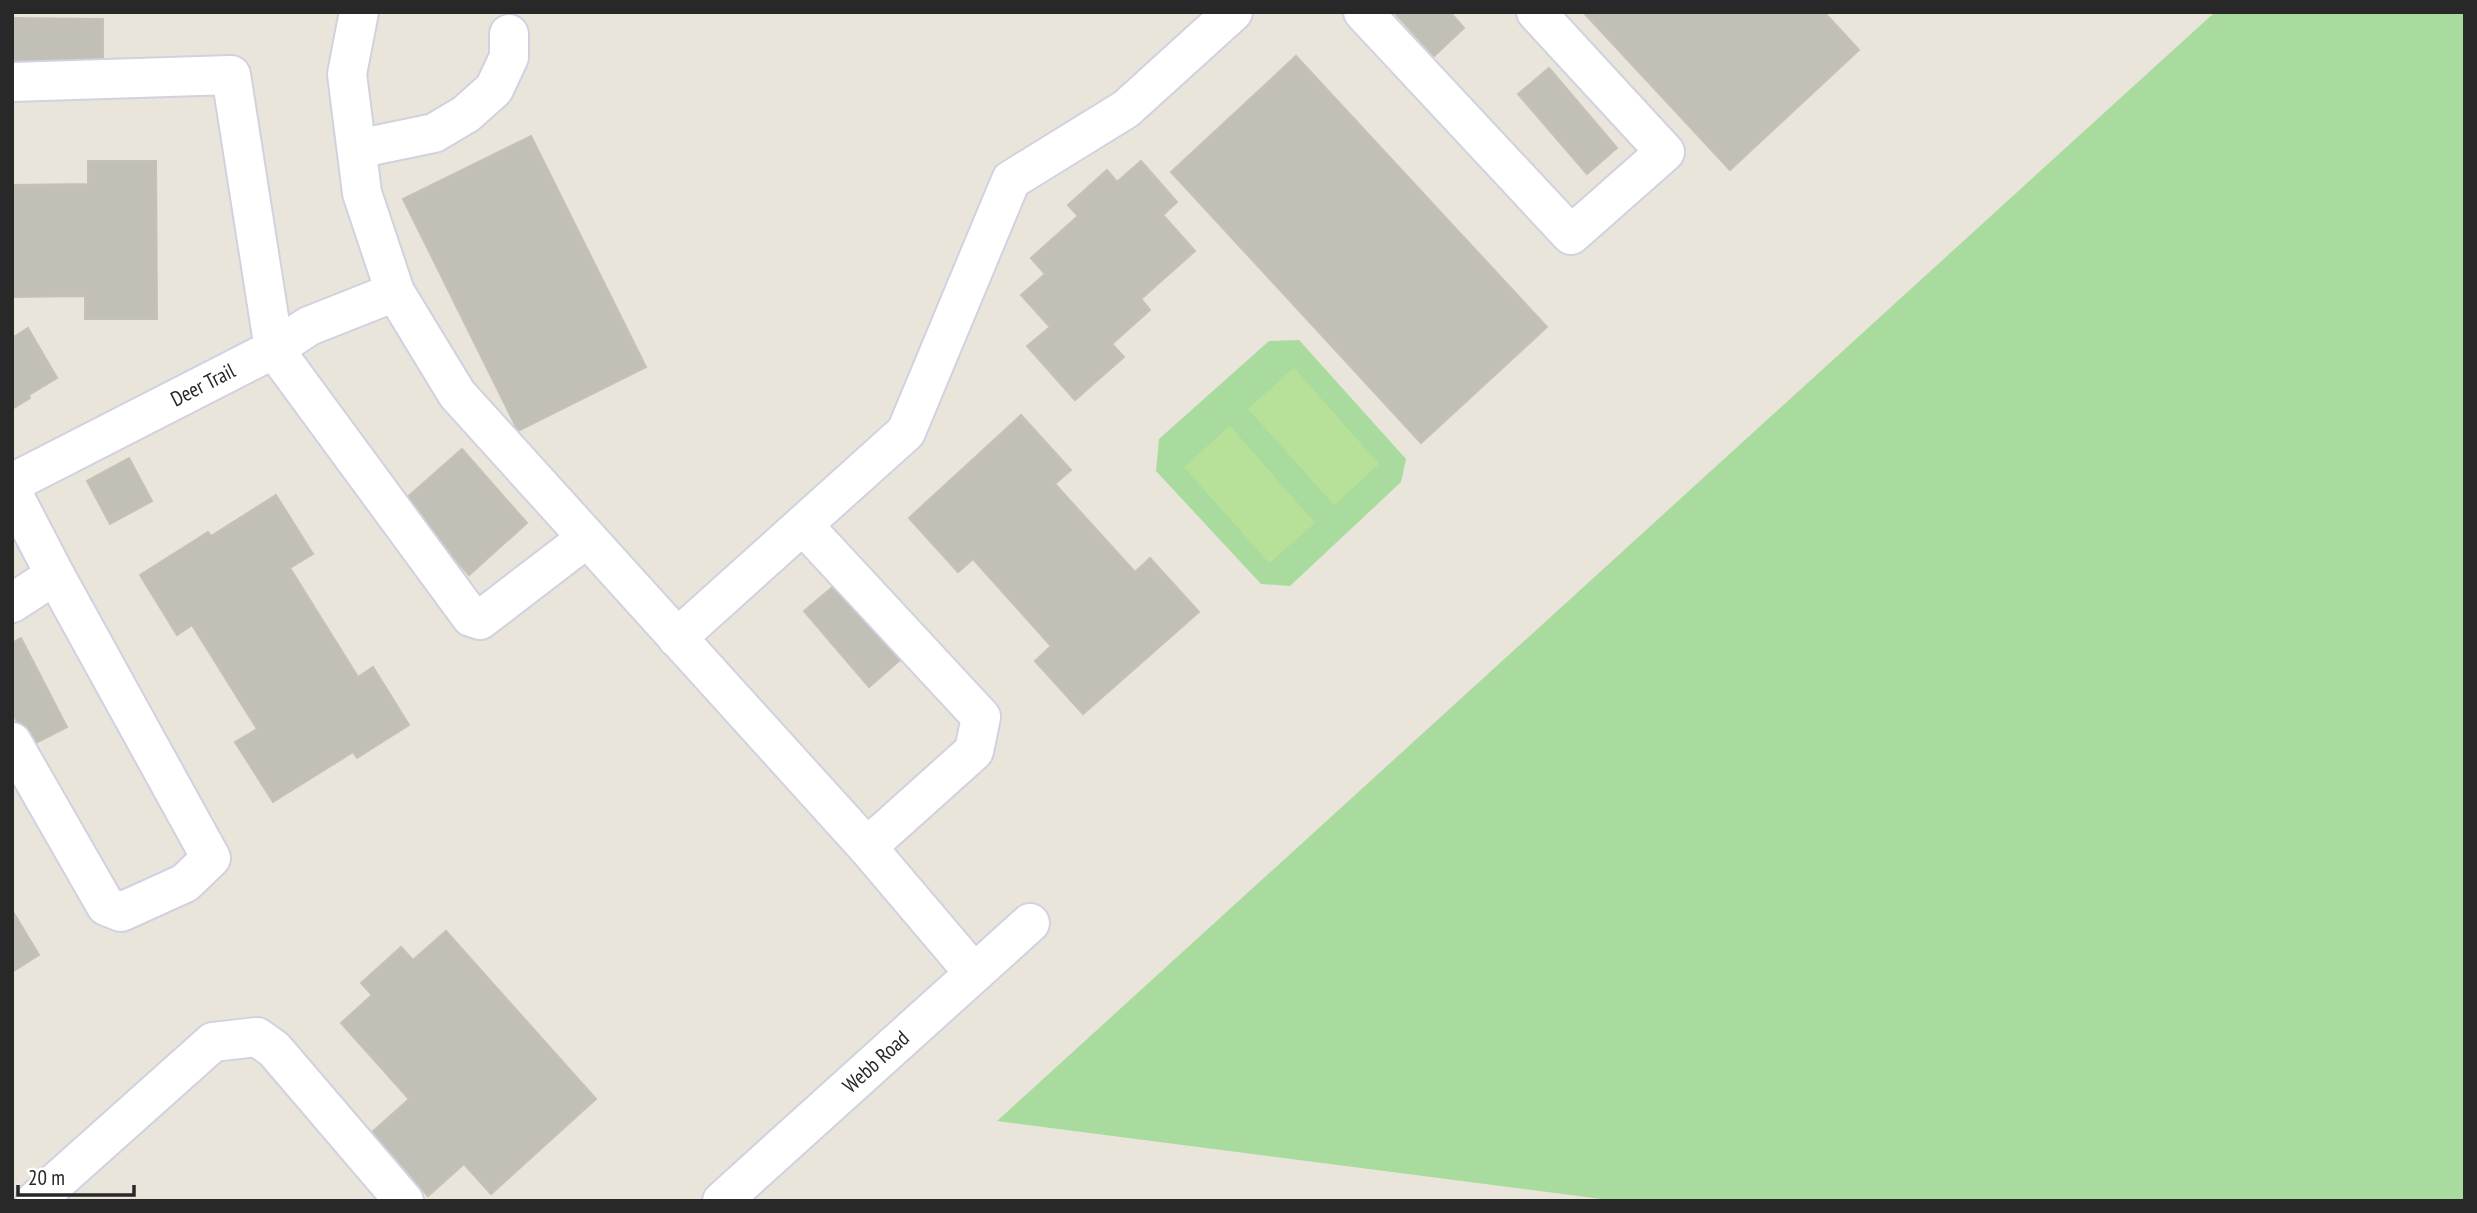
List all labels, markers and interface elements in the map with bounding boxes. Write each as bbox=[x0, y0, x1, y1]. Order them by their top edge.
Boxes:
street label: Deer Trail bbox=[166, 357, 240, 412]
street label: Webb Road bbox=[837, 1025, 915, 1099]
scale bar bbox=[18, 1154, 133, 1198]
text: 20 m bbox=[28, 1164, 65, 1191]

